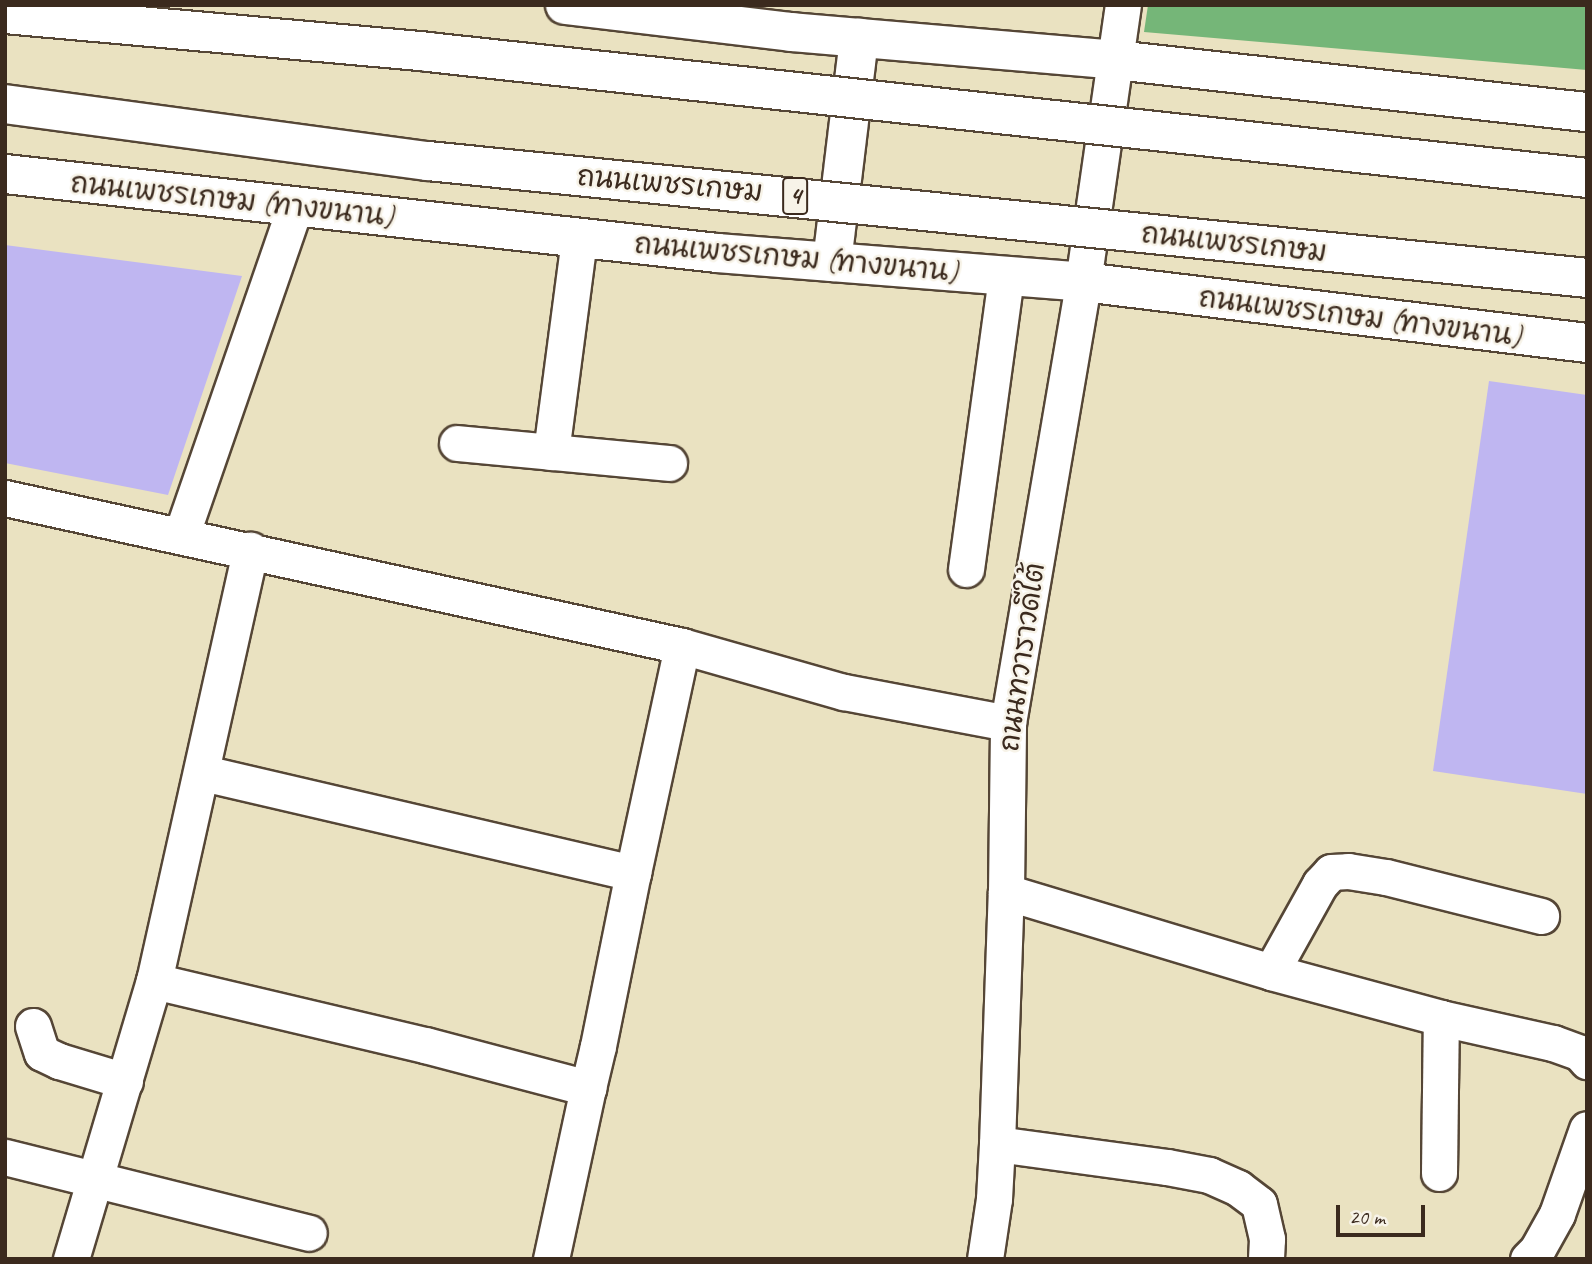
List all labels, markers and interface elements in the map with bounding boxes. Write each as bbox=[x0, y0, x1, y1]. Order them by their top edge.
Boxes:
street label: ถนนเพชรเกษม bbox=[576, 159, 764, 209]
street label: ถนนเพชรเกษม (ทางขนาน) bbox=[69, 166, 395, 234]
road number: 4 bbox=[781, 174, 809, 218]
street label: ถนนเพชรเกษม bbox=[1140, 217, 1328, 269]
street label: ถนนเพชรเกษม (ทางขนาน) bbox=[633, 227, 959, 289]
street label: ถนนเพชรเกษม (ทางขนาน) bbox=[1197, 281, 1523, 353]
street label: ถนนทวาราวดีใต้ bbox=[992, 560, 1052, 754]
scale bar bbox=[1340, 1190, 1429, 1234]
text: 20 m bbox=[1349, 1204, 1385, 1230]

